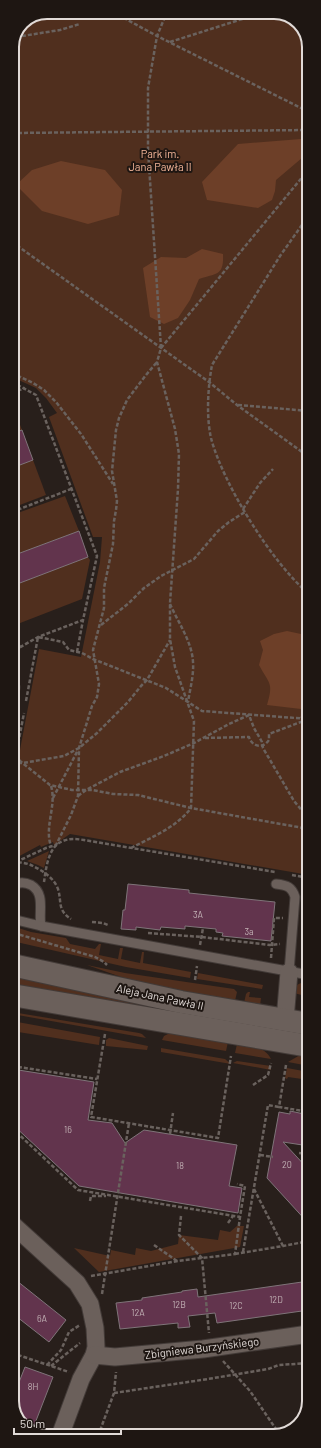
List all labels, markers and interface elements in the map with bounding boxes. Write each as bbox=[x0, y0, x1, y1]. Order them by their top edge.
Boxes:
park label: Park im. Jana Pawła II bbox=[129, 147, 191, 173]
house number: 3A bbox=[193, 909, 204, 920]
house number: 3a bbox=[244, 926, 254, 937]
street label: Aleja Jana Pawła II bbox=[115, 981, 205, 1012]
house number: 16 bbox=[64, 1124, 72, 1135]
house number: 20 bbox=[282, 1159, 292, 1170]
house number: 18 bbox=[176, 1160, 184, 1171]
house number: 12D bbox=[269, 1294, 283, 1305]
house number: 12B bbox=[172, 1299, 186, 1310]
house number: 12C bbox=[229, 1300, 243, 1311]
house number: 12A bbox=[131, 1307, 145, 1318]
house number: 6A bbox=[37, 1313, 48, 1324]
street label: Zbigniewa Burzyńskiego bbox=[144, 1334, 260, 1361]
house number: 8H bbox=[28, 1381, 38, 1392]
scale bar bbox=[14, 1410, 121, 1436]
text: 50 m bbox=[20, 1416, 45, 1430]

